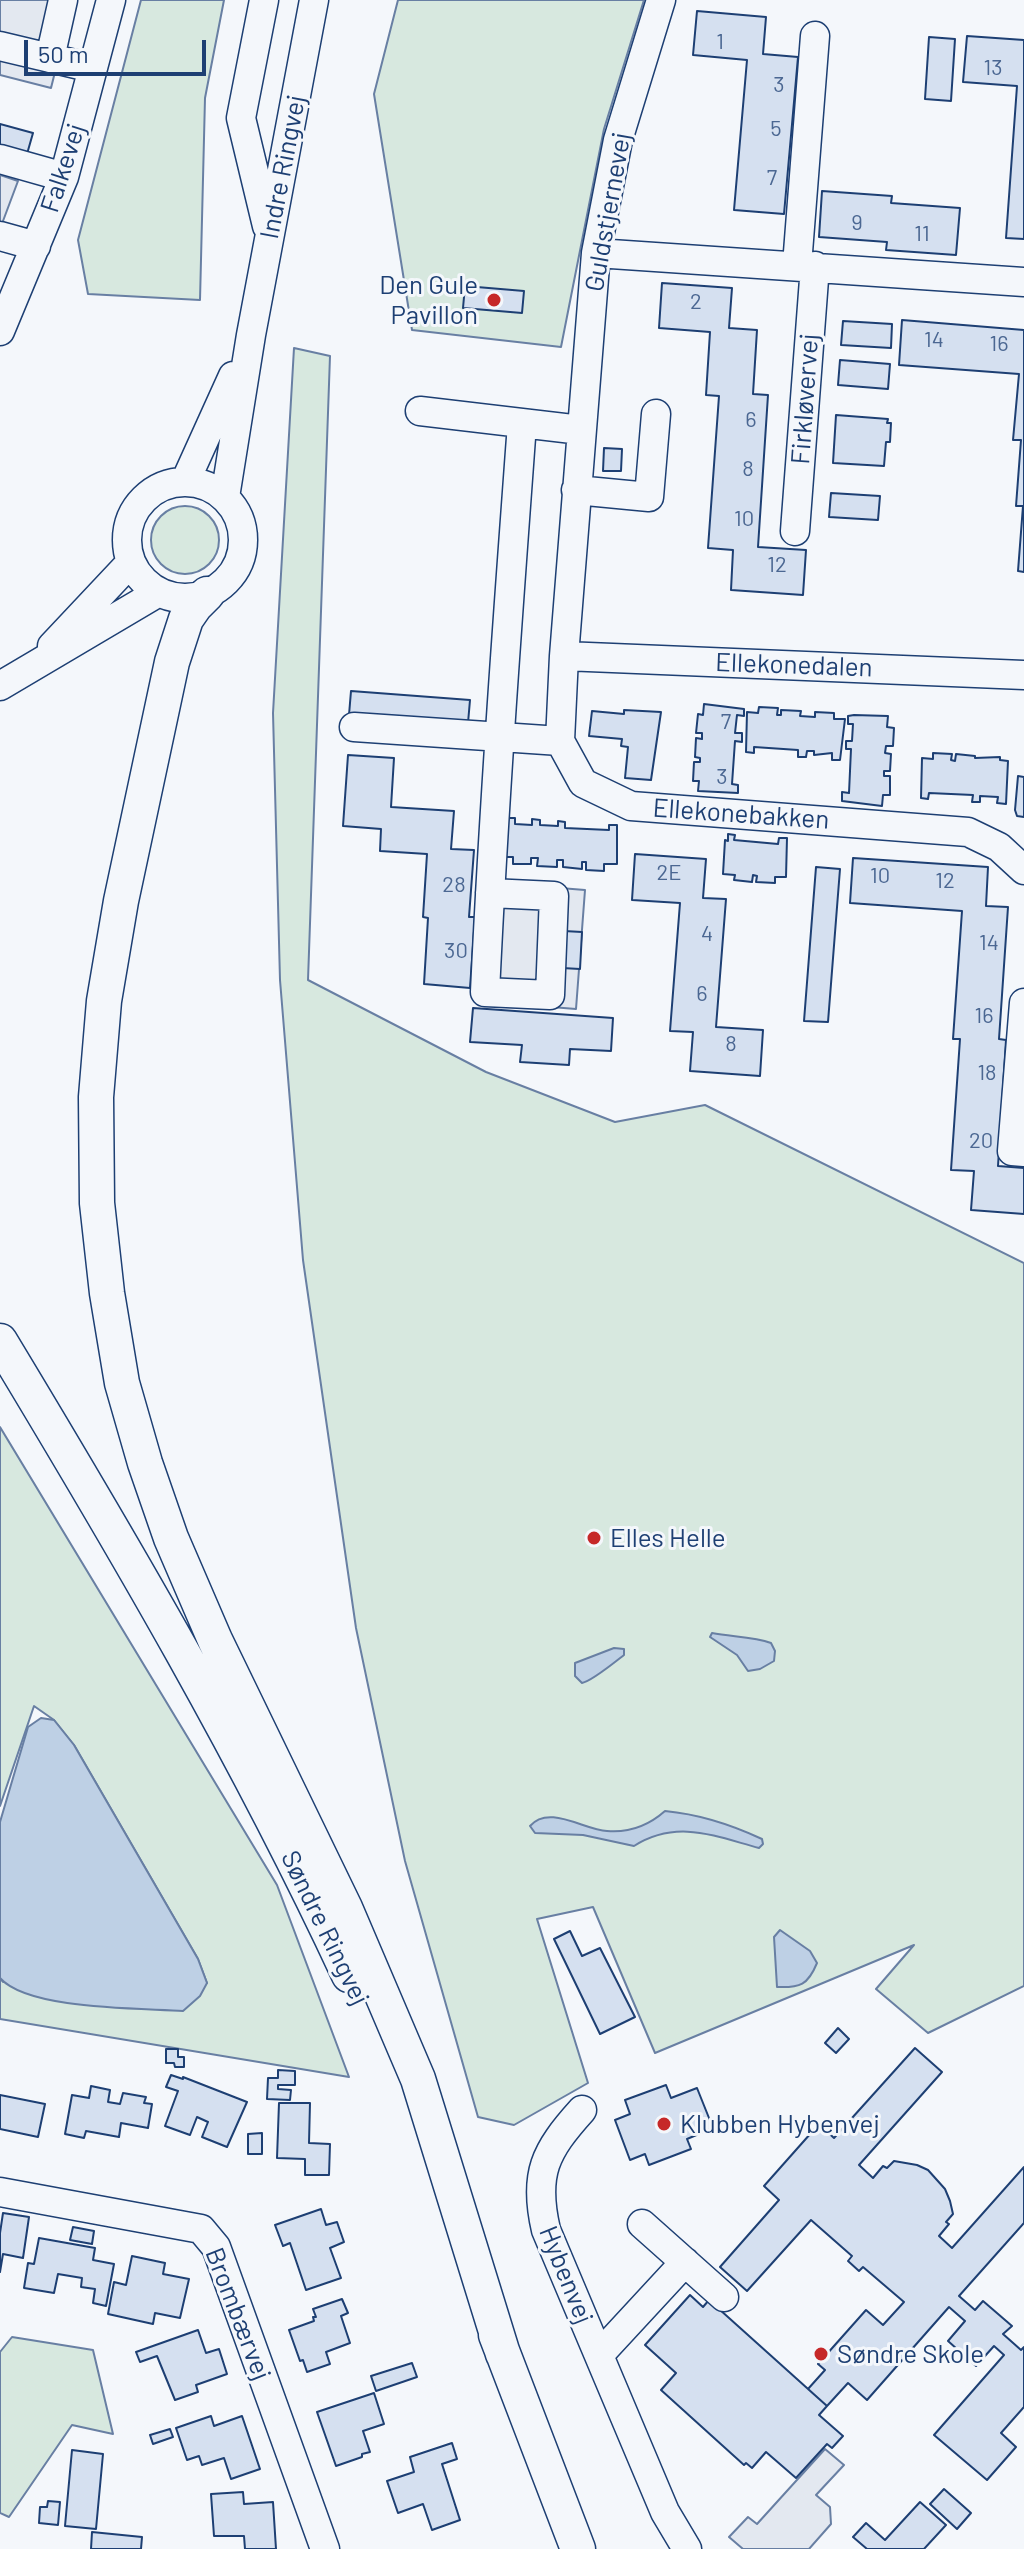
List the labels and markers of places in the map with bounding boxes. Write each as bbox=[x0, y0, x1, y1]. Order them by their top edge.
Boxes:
place label: Den Gule Pavillon bbox=[379, 269, 478, 330]
marker: Den Gule Pavillon bbox=[485, 291, 503, 309]
place label: Elles Helle bbox=[610, 1522, 726, 1554]
marker: Elles Helle bbox=[585, 1529, 603, 1547]
place label: Klubben Hybenvej bbox=[680, 2108, 880, 2140]
marker: Klubben Hybenvej bbox=[655, 2115, 673, 2133]
place label: Søndre Skole bbox=[837, 2338, 984, 2370]
marker: Søndre Skole bbox=[812, 2345, 830, 2363]

